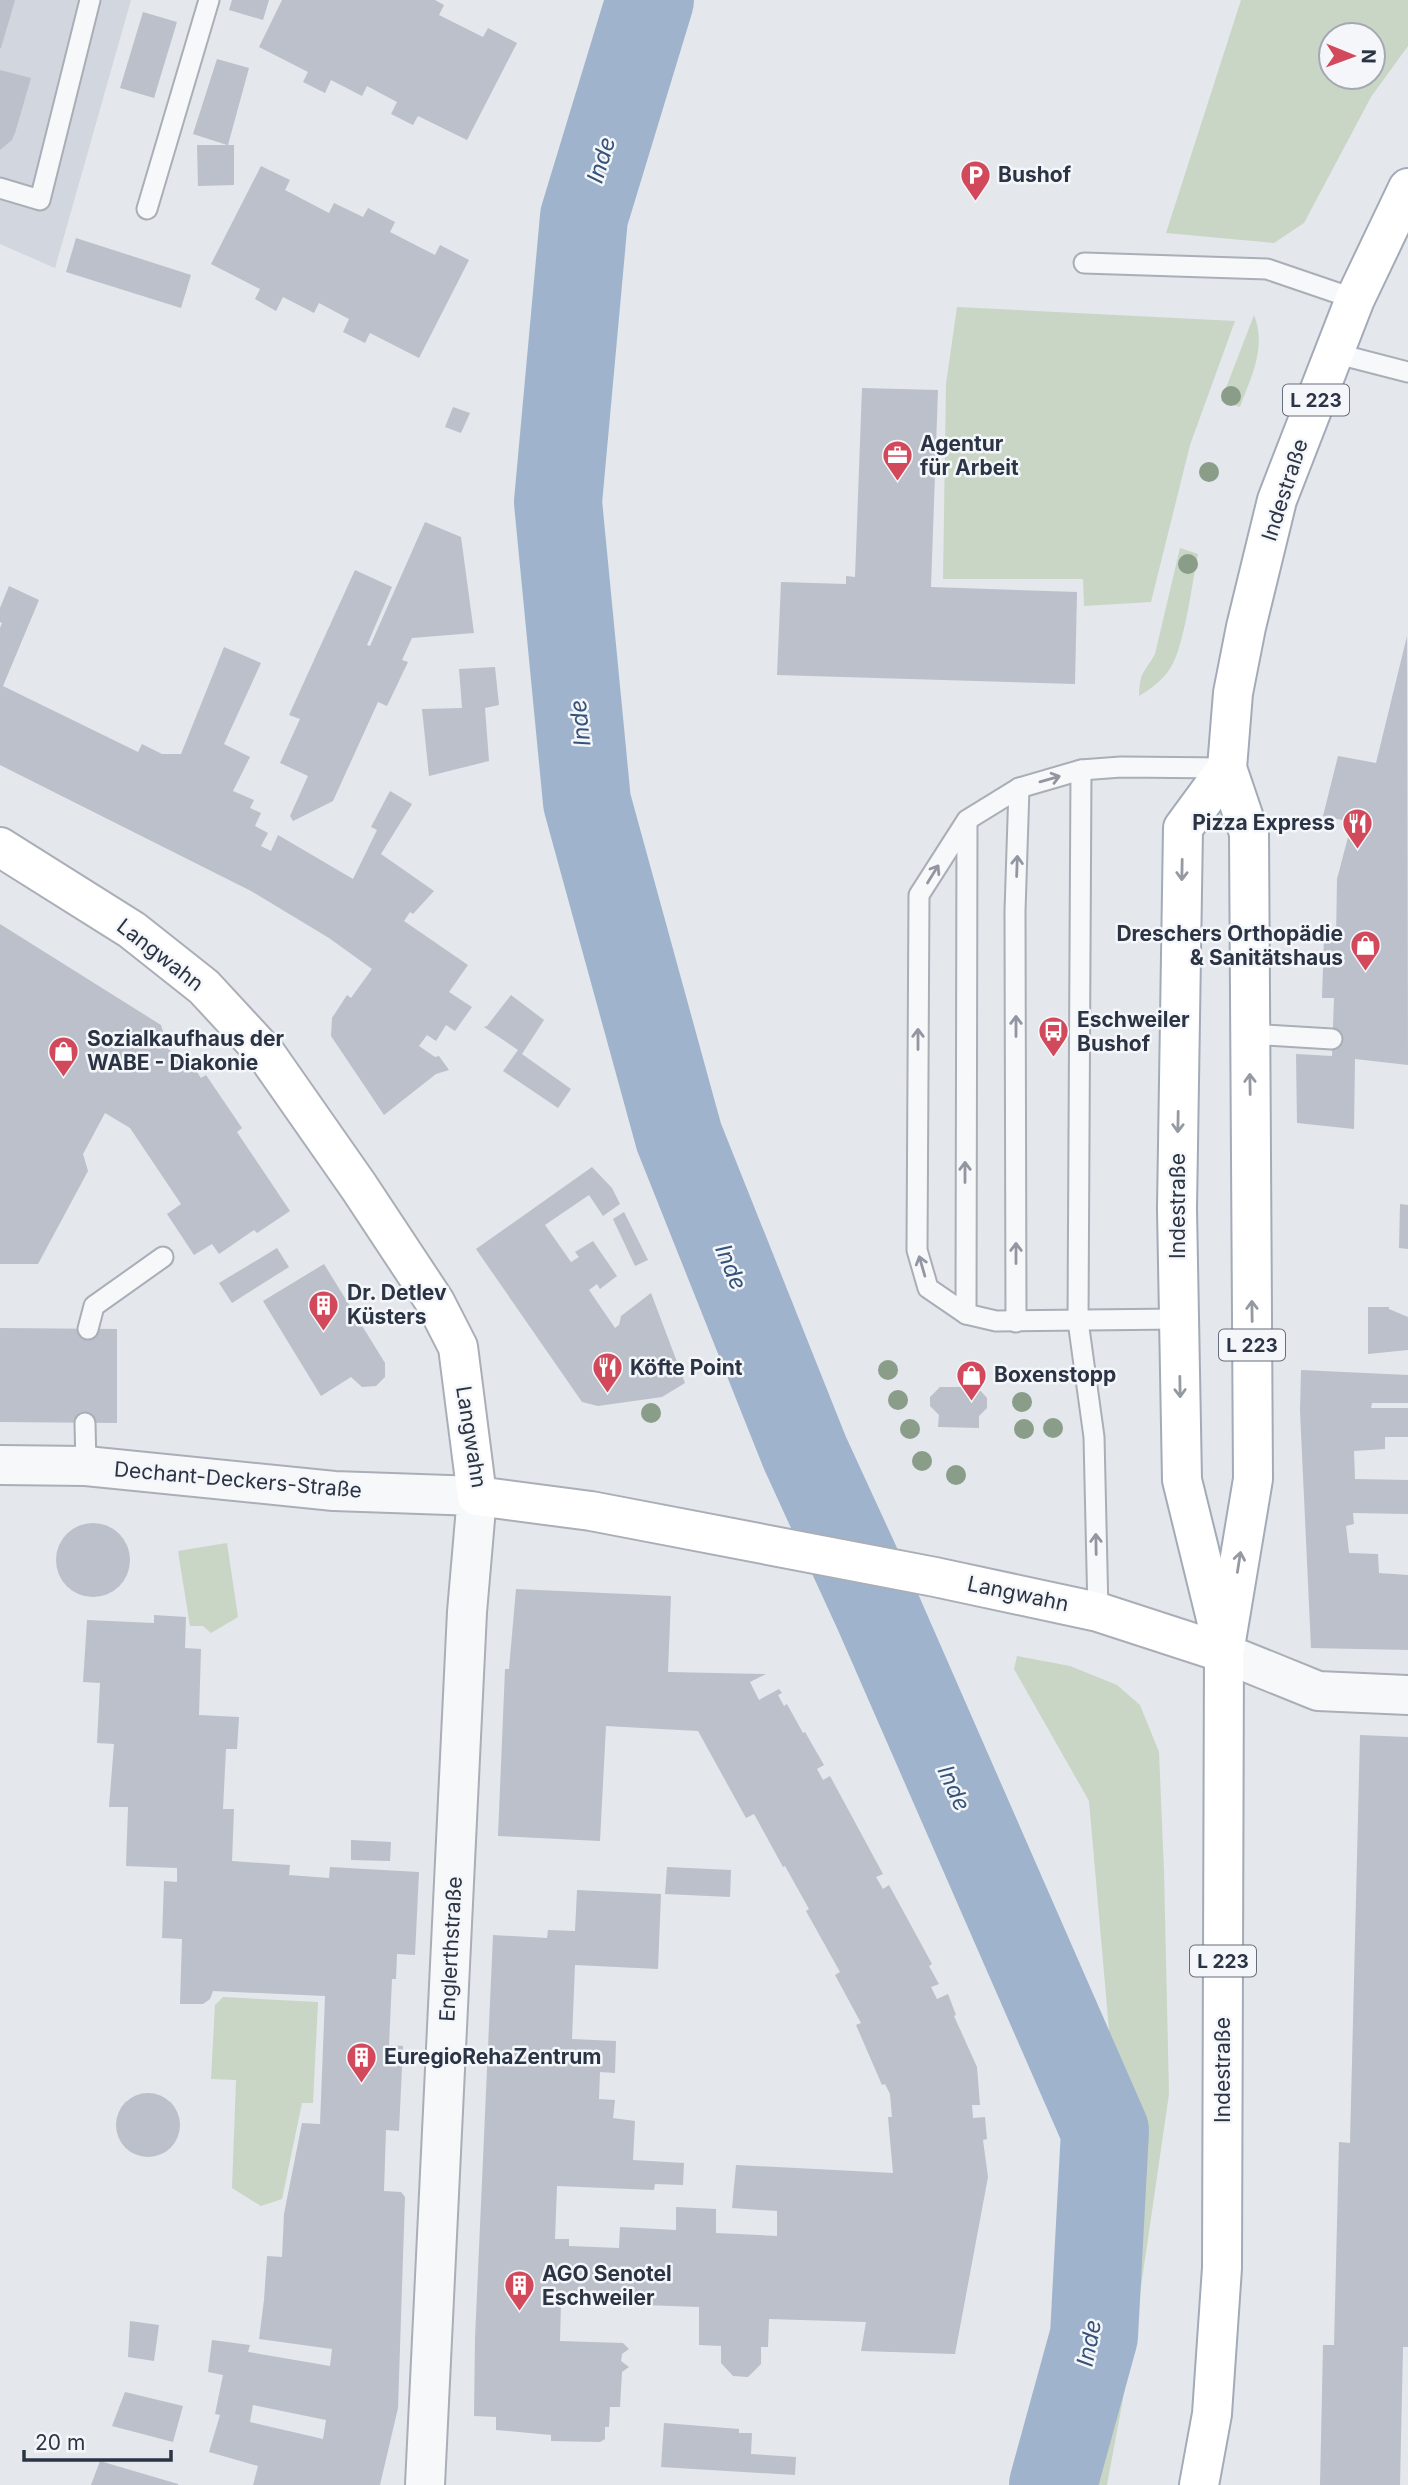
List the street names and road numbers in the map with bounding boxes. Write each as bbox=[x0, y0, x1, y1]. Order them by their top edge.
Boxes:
road number: L 223 bbox=[1283, 384, 1349, 416]
street label: Indestraße bbox=[1256, 436, 1313, 544]
street label: Langwahn bbox=[112, 913, 208, 996]
street label: Indestraße bbox=[1165, 1153, 1190, 1259]
road number: L 223 bbox=[1219, 1330, 1285, 1360]
street label: Langwahn bbox=[451, 1384, 492, 1490]
street label: Dechant-Deckers-Straße bbox=[113, 1456, 363, 1503]
street label: Langwahn bbox=[965, 1571, 1071, 1616]
street label: Englerthstraße bbox=[434, 1876, 467, 2022]
road number: L 223 bbox=[1190, 1946, 1256, 1977]
street label: Indestraße bbox=[1210, 2017, 1235, 2123]

